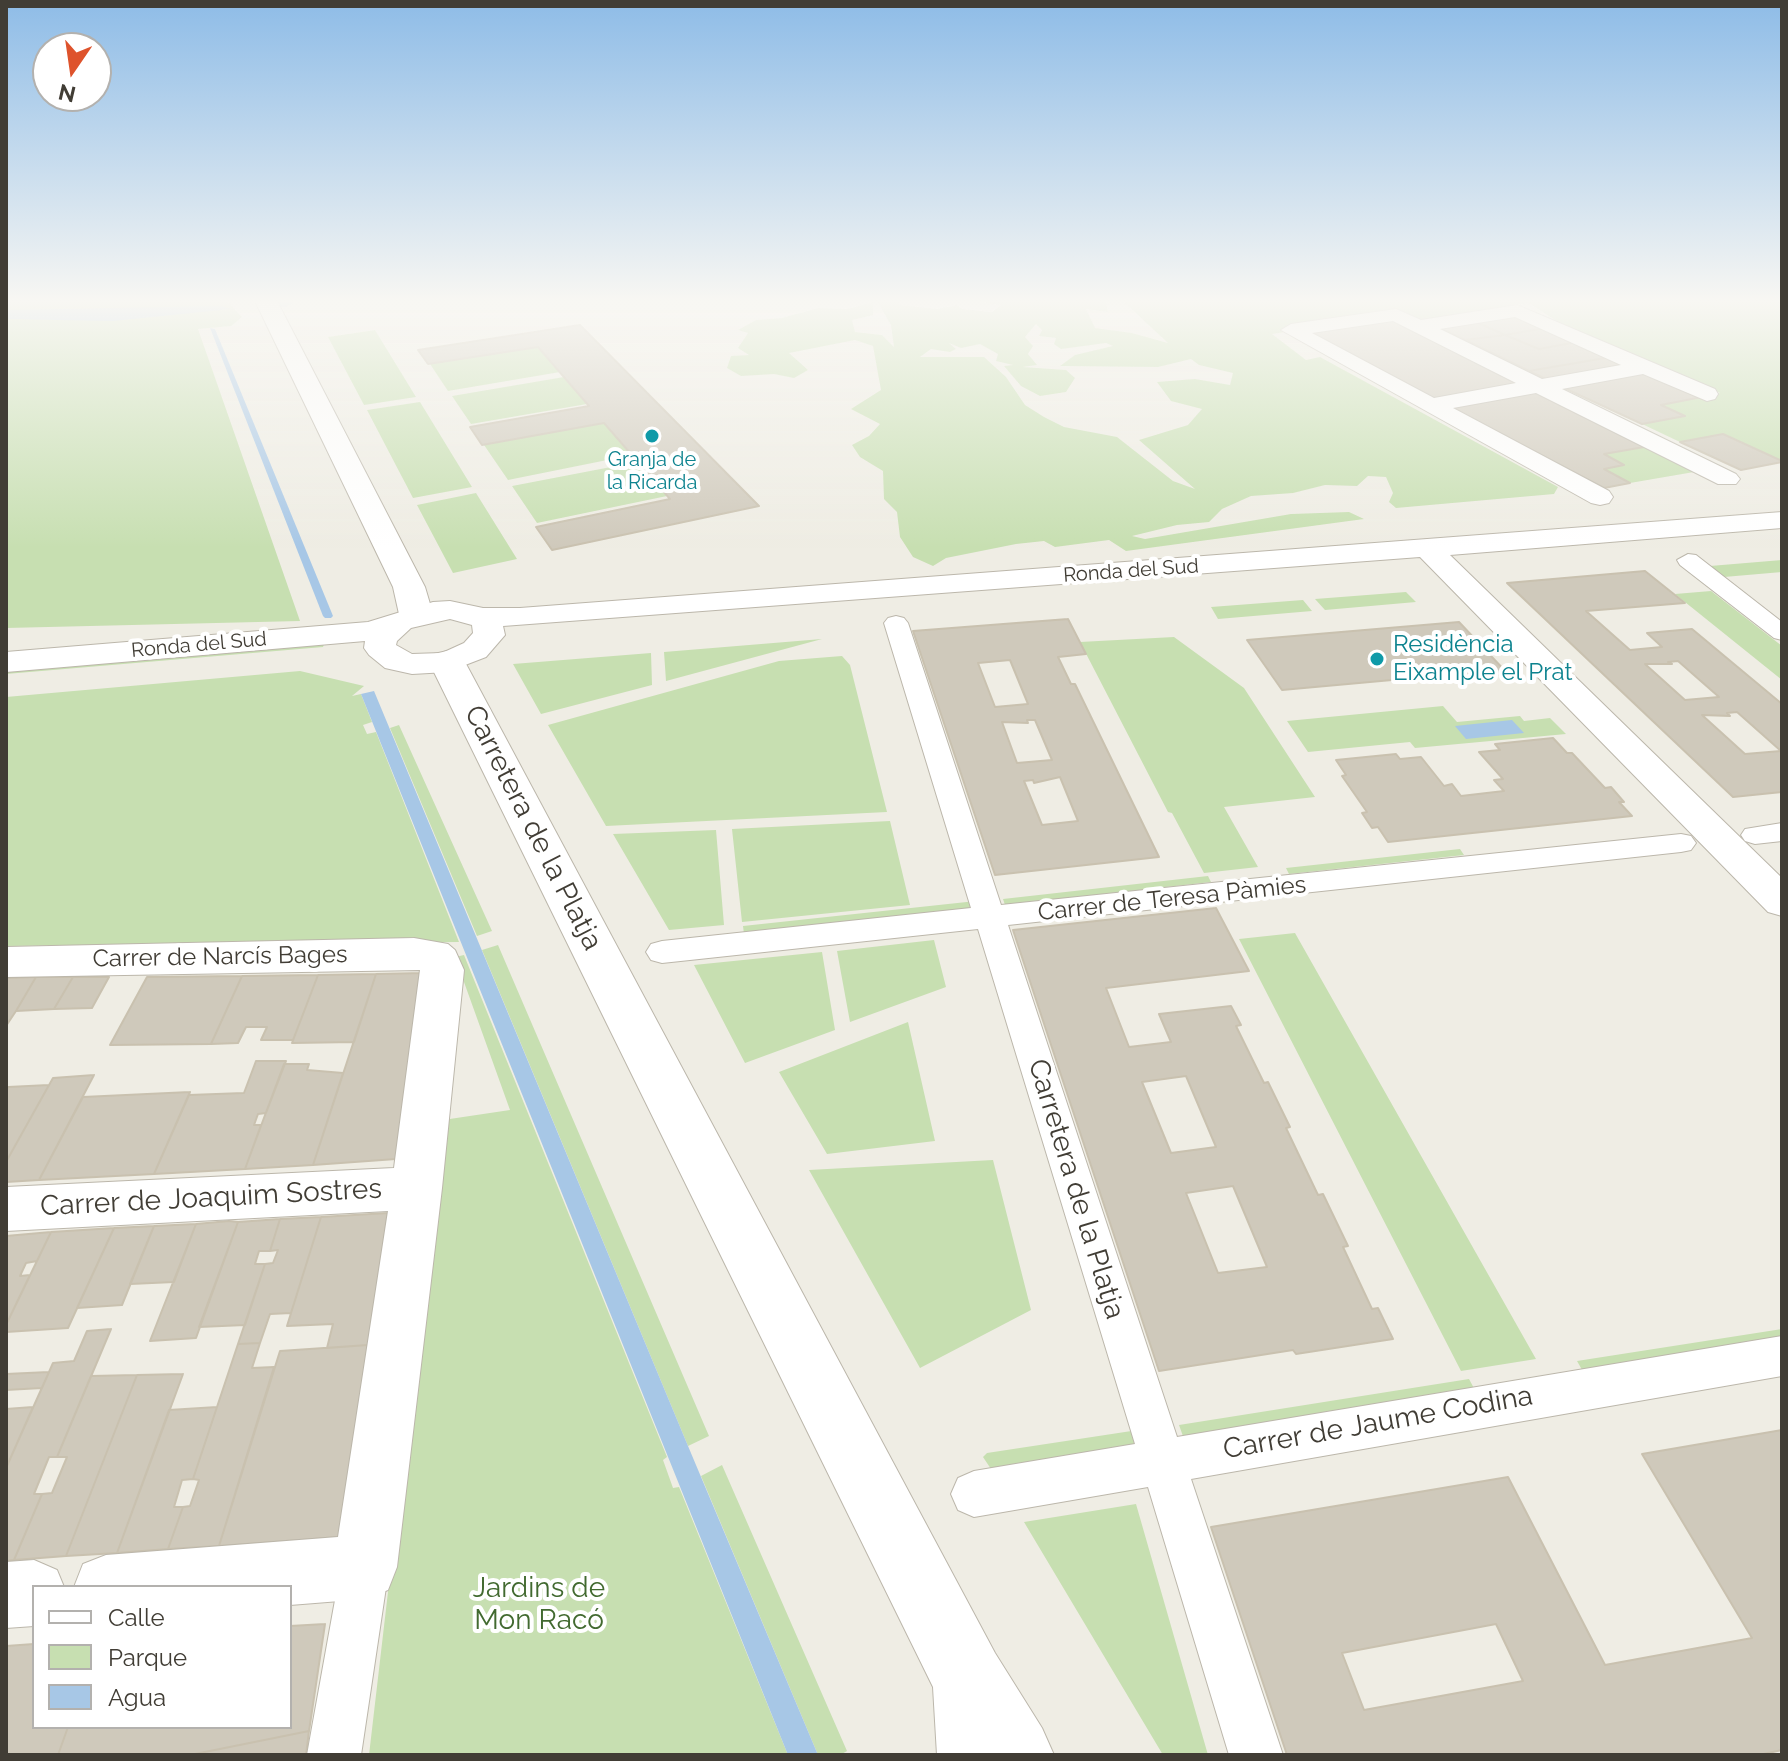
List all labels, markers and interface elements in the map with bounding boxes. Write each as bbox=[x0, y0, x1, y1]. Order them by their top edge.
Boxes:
north arrow bbox=[32, 32, 112, 112]
text: N bbox=[56, 79, 78, 108]
marker: Granja de la Ricarda bbox=[643, 427, 661, 445]
place label: Granja de la Ricarda bbox=[607, 448, 697, 495]
street label: Ronda del Sud bbox=[1062, 554, 1200, 588]
street label: Ronda del Sud bbox=[130, 627, 268, 663]
place label: Residència Eixample el Prat bbox=[1393, 631, 1573, 687]
marker: Residència Eixample el Prat bbox=[1368, 650, 1386, 668]
street label: Carretera de la Platja bbox=[457, 700, 609, 956]
street label: Carrer de Teresa Pàmies bbox=[1036, 871, 1308, 927]
street label: Carrer de Narcís Bages bbox=[92, 940, 348, 974]
street label: Carretera de la Platja bbox=[1020, 1055, 1132, 1323]
street label: Carrer de Joaquim Sostres bbox=[39, 1172, 383, 1224]
street label: Carrer de Jaume Codina bbox=[1221, 1379, 1535, 1467]
park label: Jardins de Mon Racó bbox=[473, 1572, 605, 1638]
legend bbox=[32, 1585, 292, 1729]
text: Calle bbox=[108, 1603, 165, 1632]
text: Parque bbox=[108, 1643, 187, 1672]
text: Agua bbox=[108, 1683, 166, 1712]

